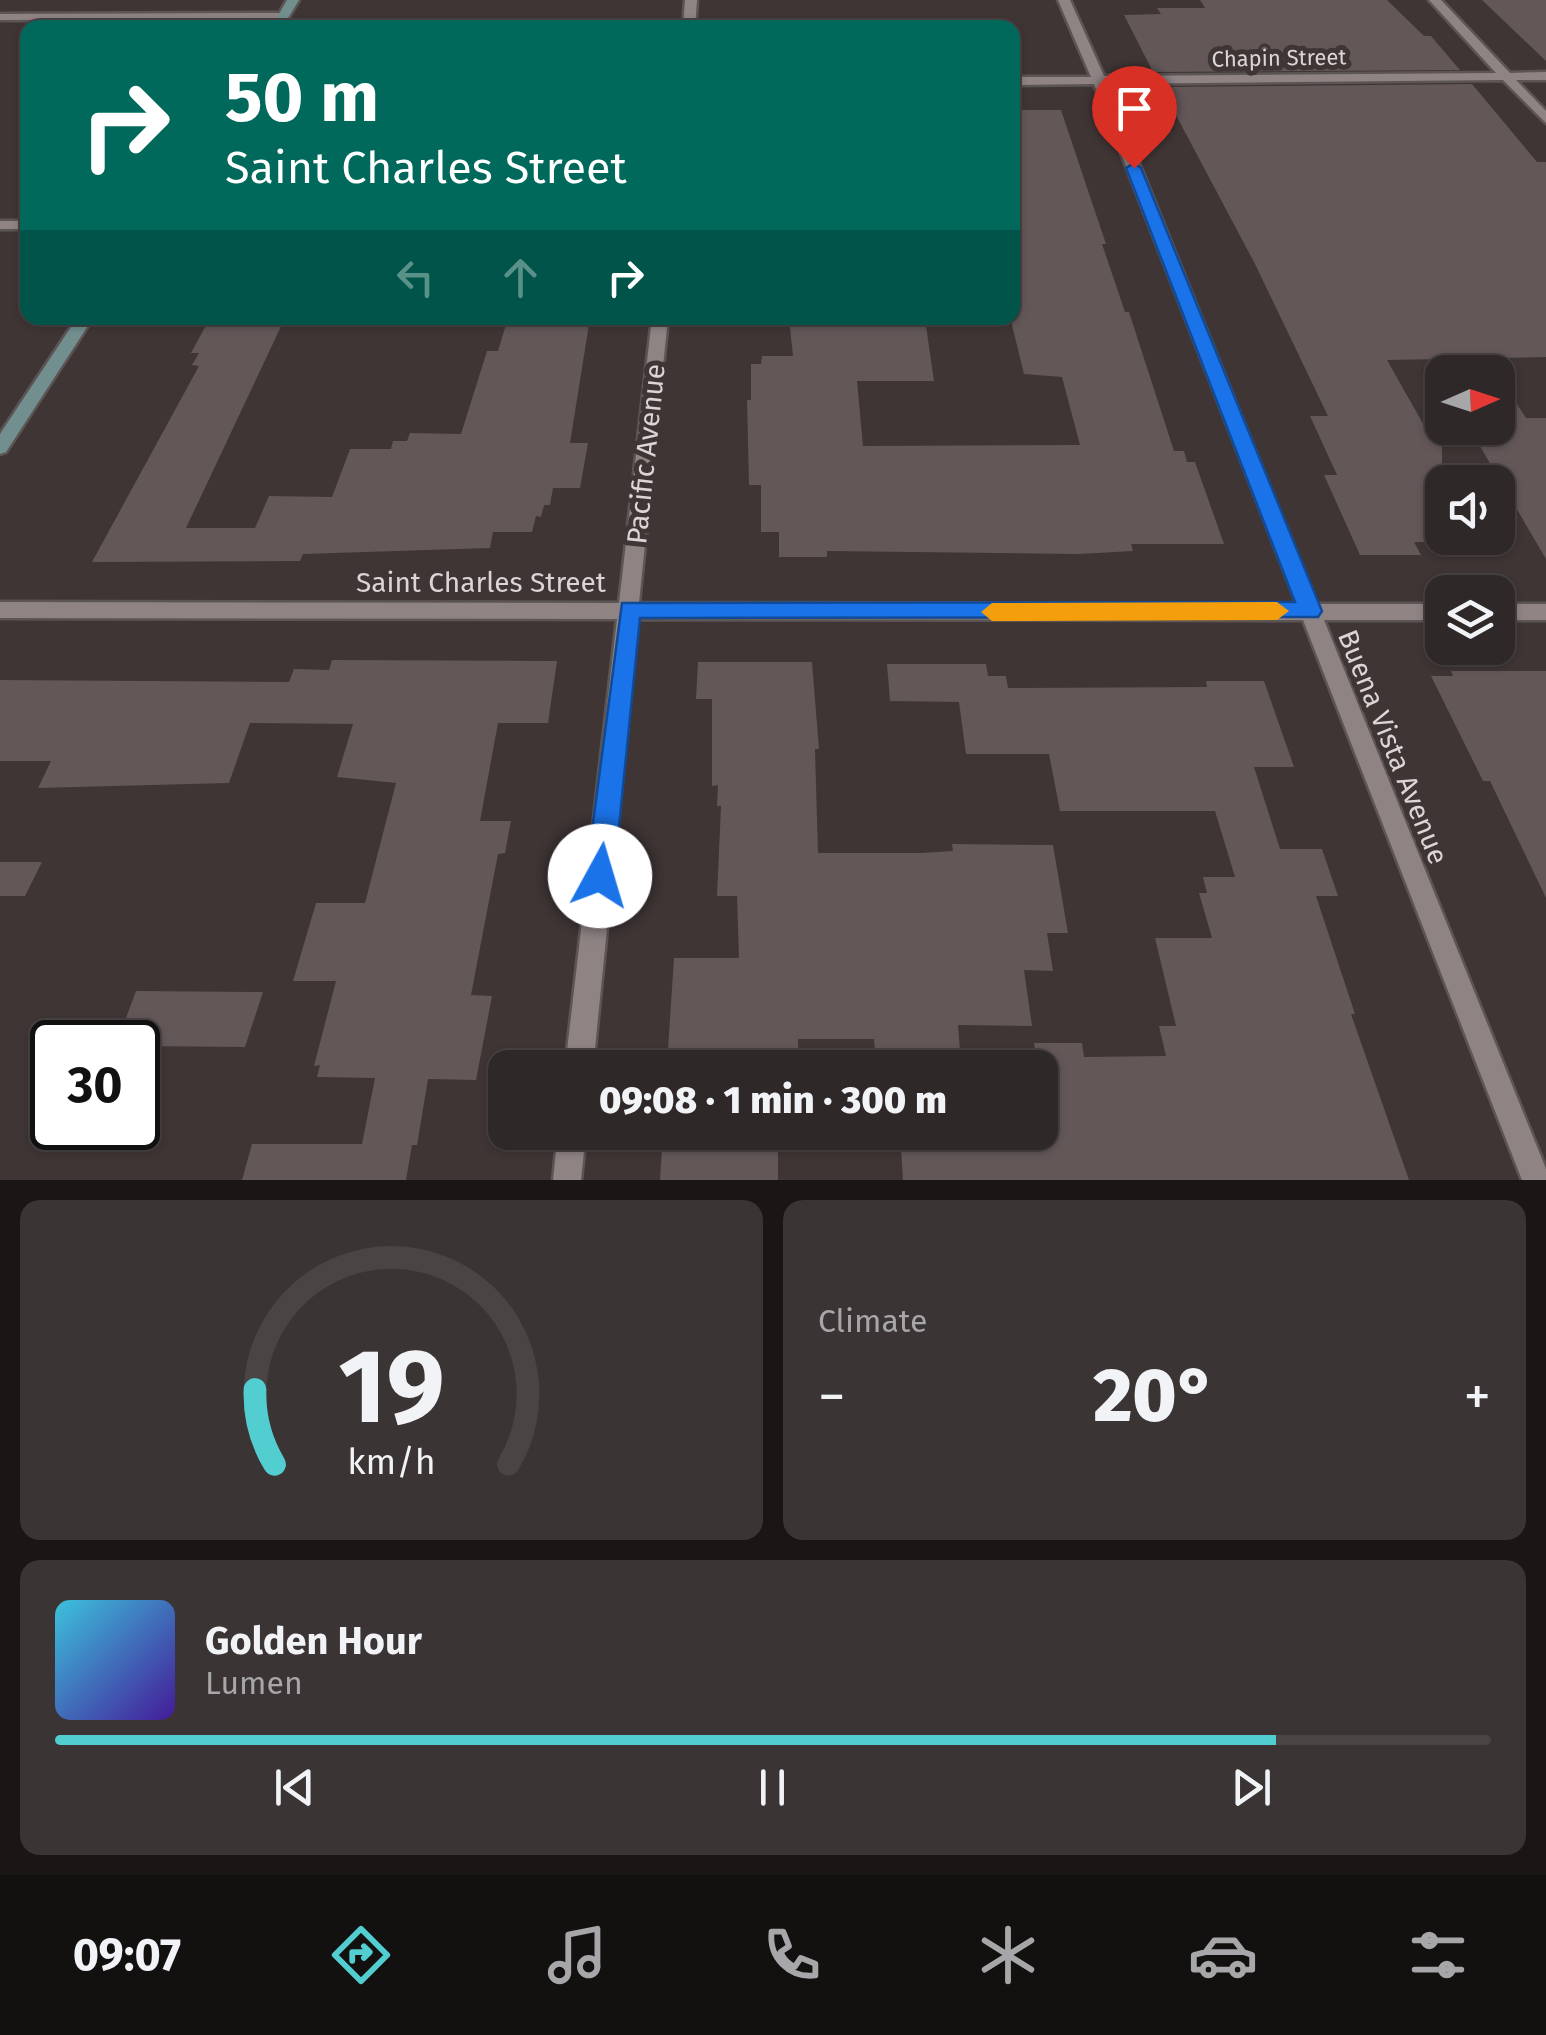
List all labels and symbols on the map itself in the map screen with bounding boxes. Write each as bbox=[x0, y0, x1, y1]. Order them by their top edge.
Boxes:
street label: Chapin Street bbox=[1211, 43, 1347, 73]
pin bbox=[1092, 66, 1177, 169]
north arrow bbox=[1425, 355, 1515, 445]
street label: Pacific Avenue bbox=[620, 362, 672, 546]
street label: Saint Charles Street bbox=[356, 566, 607, 599]
street label: Buena Vista Avenue bbox=[1331, 625, 1455, 869]
position arrow bbox=[548, 824, 652, 928]
speed limit sign: 30 bbox=[30, 1020, 160, 1150]

